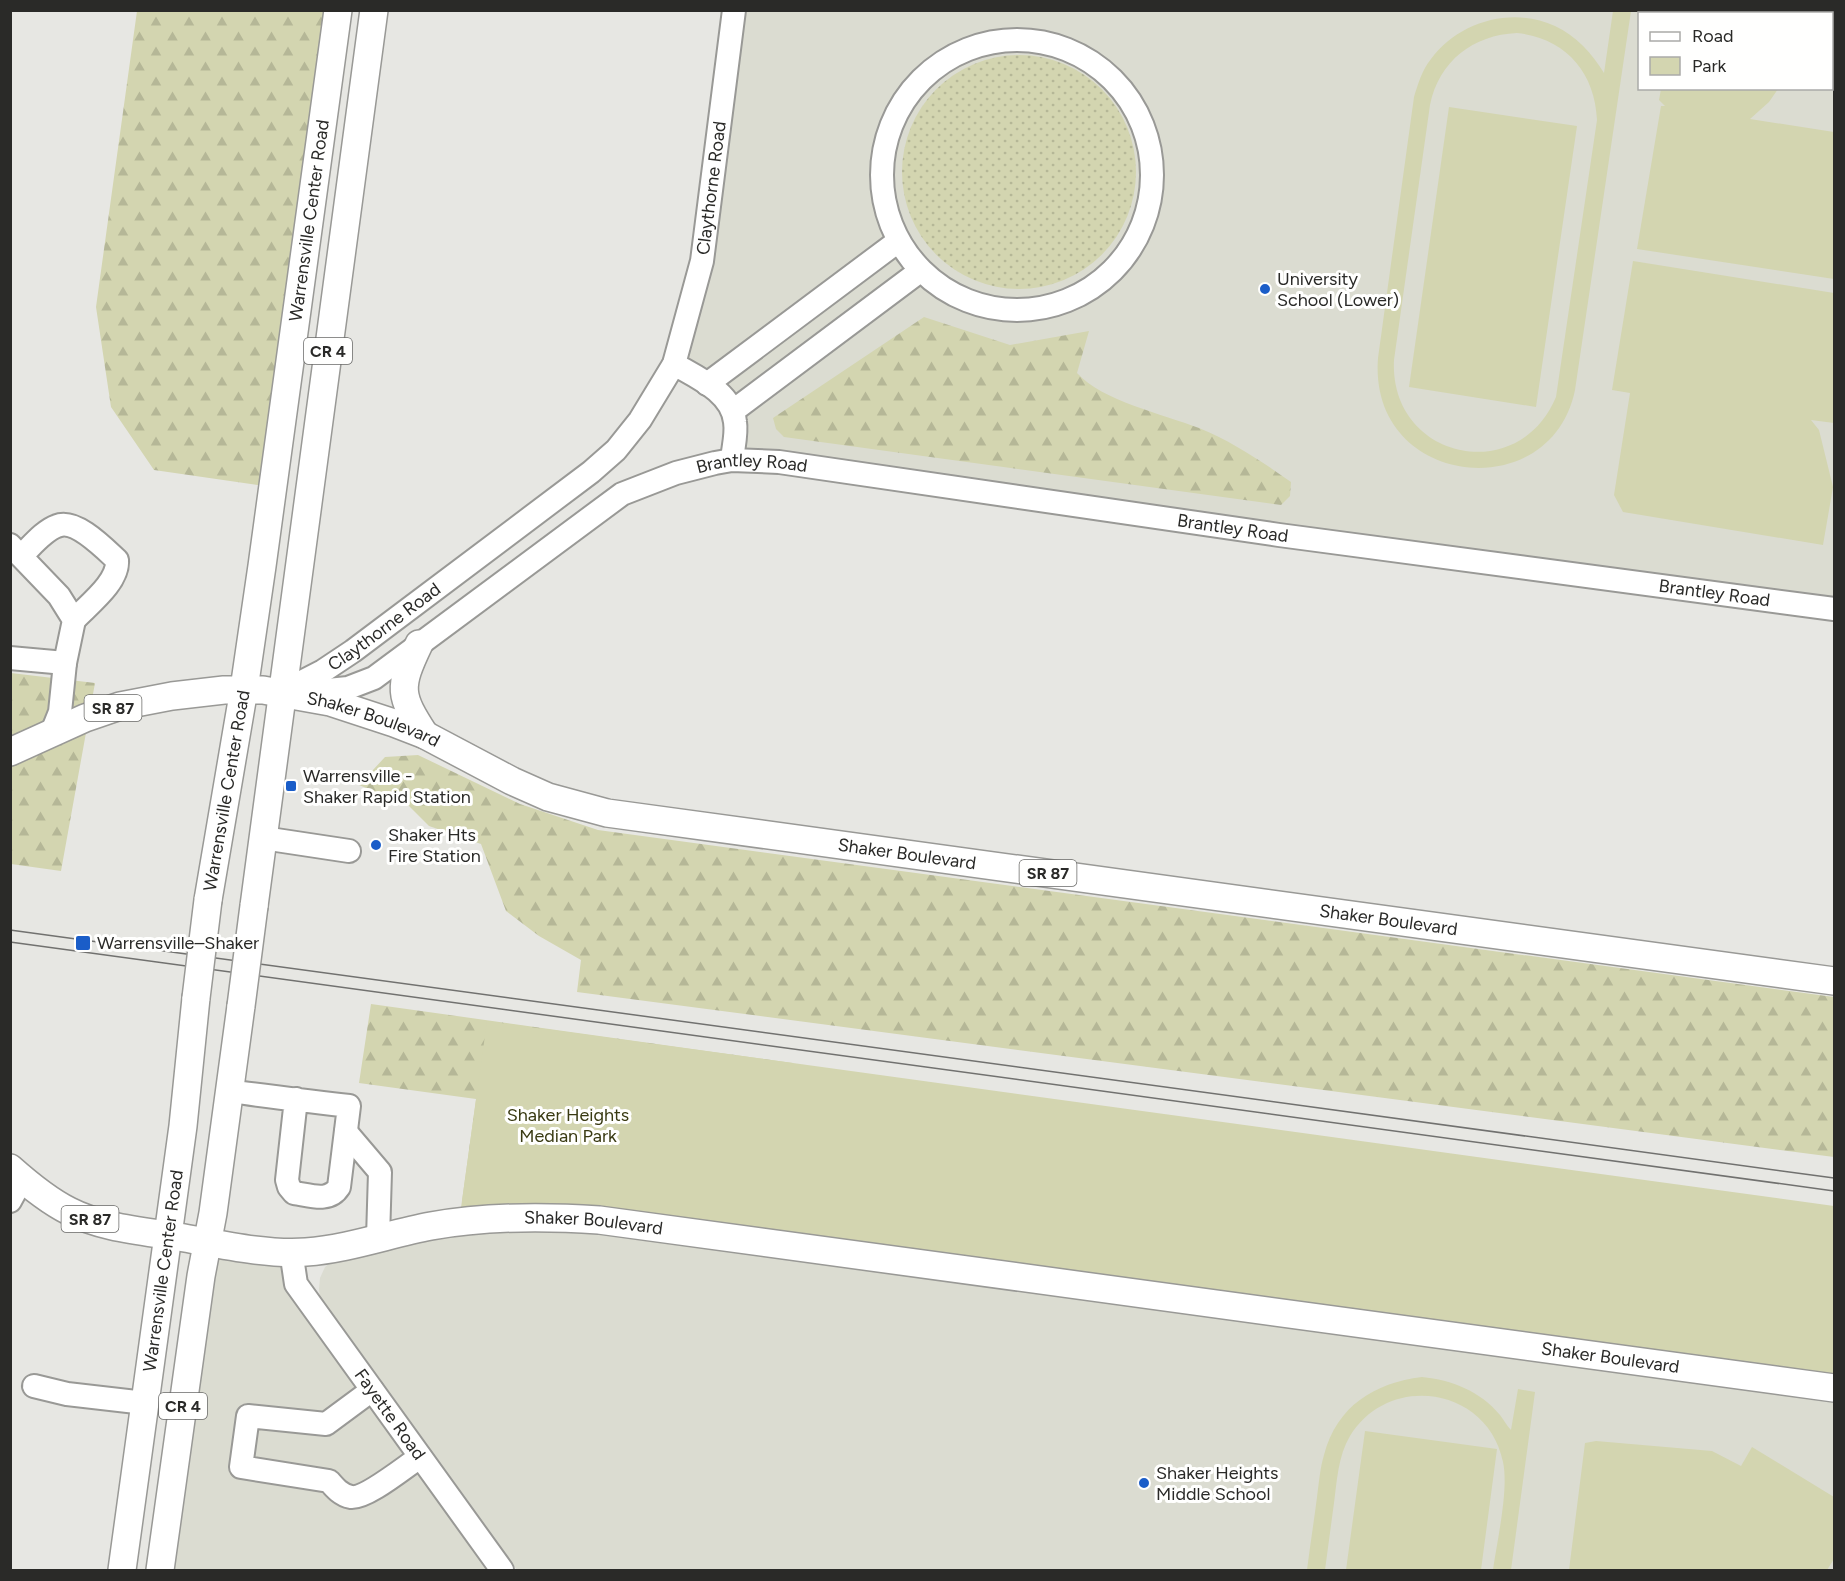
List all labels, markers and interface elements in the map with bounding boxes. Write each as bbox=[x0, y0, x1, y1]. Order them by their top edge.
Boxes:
legend bbox=[1638, 12, 1833, 90]
text: Road bbox=[1692, 25, 1733, 47]
text: Park bbox=[1692, 55, 1727, 77]
street label: Warrensville Center Road bbox=[285, 118, 334, 323]
street label: Claythorne Road bbox=[692, 120, 731, 256]
place label: University School (Lower) bbox=[1277, 268, 1399, 311]
marker: University School (Lower) bbox=[1258, 282, 1272, 296]
road number: CR 4 bbox=[304, 338, 352, 364]
street label: Brantley Road bbox=[694, 449, 809, 478]
street label: Brantley Road bbox=[1176, 509, 1290, 547]
street label: Brantley Road bbox=[1657, 575, 1771, 611]
street label: Claythorne Road bbox=[324, 578, 445, 676]
street label: Shaker Boulevard bbox=[305, 687, 444, 752]
street label: Warrensville Center Road bbox=[199, 688, 255, 893]
road number: SR 87 bbox=[84, 695, 142, 721]
place label: Warrensville - Shaker Rapid Station bbox=[303, 765, 471, 808]
marker: Warrensville - Shaker Rapid Station bbox=[284, 779, 298, 793]
place label: Shaker Hts Fire Station bbox=[388, 824, 481, 867]
street label: Shaker Boulevard bbox=[836, 834, 977, 874]
marker: Shaker Hts Fire Station bbox=[369, 838, 383, 852]
road number: SR 87 bbox=[1020, 860, 1076, 886]
street label: Shaker Boulevard bbox=[1318, 900, 1459, 940]
place label: Warrensville–Shaker bbox=[97, 932, 259, 954]
marker: Warrensville–Shaker bbox=[74, 934, 92, 952]
park label: Shaker Heights Median Park bbox=[507, 1104, 629, 1147]
street label: Warrensville Center Road bbox=[138, 1169, 188, 1373]
road number: SR 87 bbox=[62, 1206, 118, 1232]
street label: Shaker Boulevard bbox=[524, 1206, 664, 1240]
street label: Shaker Boulevard bbox=[1540, 1337, 1681, 1378]
street label: Fayette Road bbox=[350, 1365, 430, 1464]
road number: CR 4 bbox=[159, 1393, 207, 1419]
place label: Shaker Heights Middle School bbox=[1156, 1462, 1279, 1505]
marker: Shaker Heights Middle School bbox=[1137, 1476, 1151, 1490]

